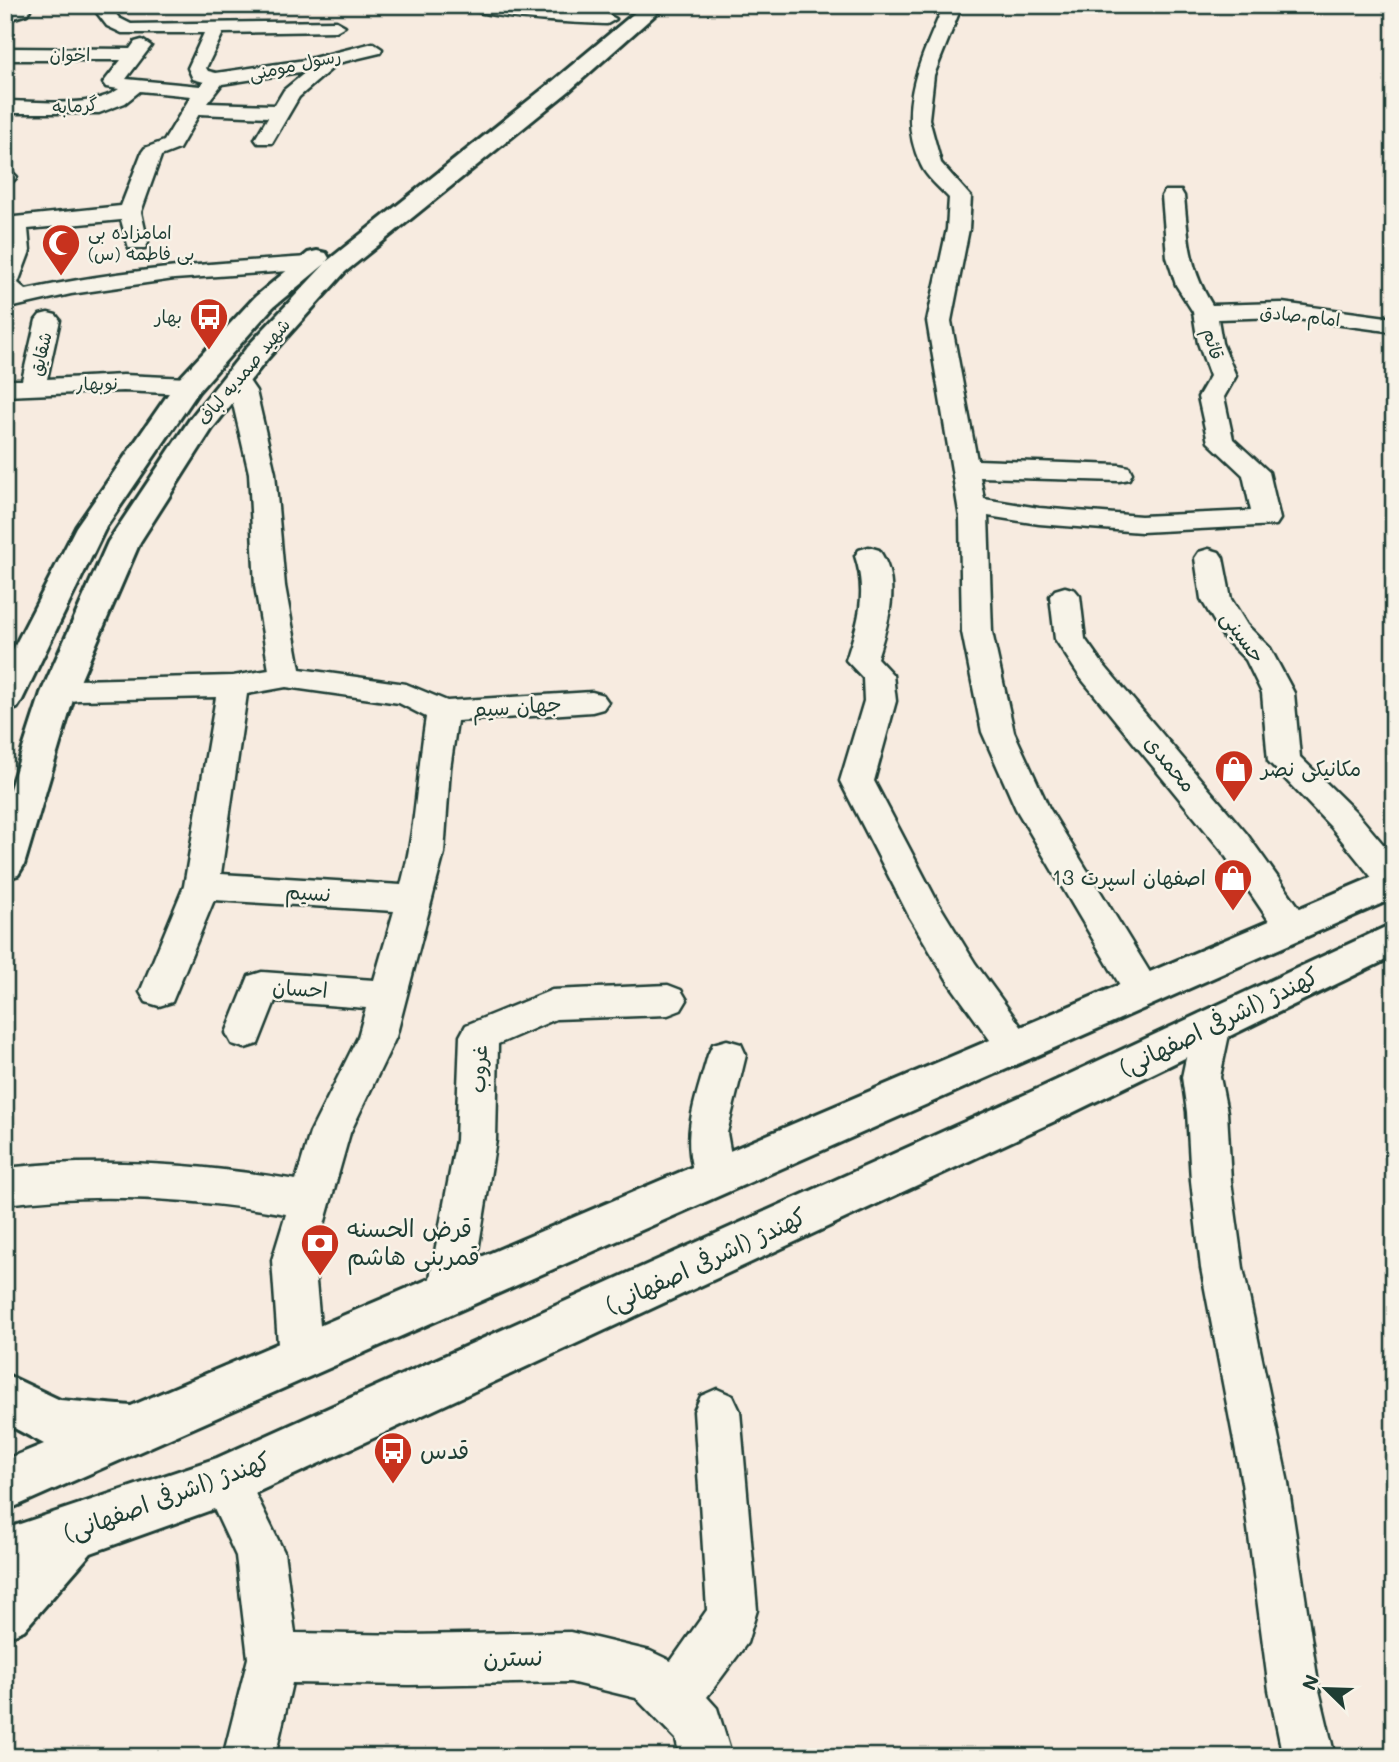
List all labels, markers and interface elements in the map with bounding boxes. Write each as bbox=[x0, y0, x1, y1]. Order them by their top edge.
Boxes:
street label: اخوان bbox=[50, 42, 90, 66]
street label: رسول مومنی bbox=[247, 43, 343, 85]
street label: گرمابه bbox=[51, 91, 99, 119]
place label: امامزاده بی بی فاطمه (س) bbox=[88, 220, 195, 265]
mosque icon: امامزاده بی بی فاطمه (س) bbox=[40, 222, 82, 277]
bus stop icon: بهار bbox=[188, 296, 230, 351]
street label: امام صادق bbox=[1258, 299, 1342, 334]
place label: بهار bbox=[153, 304, 182, 328]
street label: شهید صمدیه لباف bbox=[191, 313, 295, 430]
street label: قائم bbox=[1195, 326, 1230, 363]
street label: شقایق bbox=[23, 329, 57, 378]
street label: نوبهار bbox=[75, 370, 118, 396]
street label: حسینی bbox=[1214, 604, 1272, 669]
street label: جهان سیم bbox=[471, 689, 563, 726]
street label: محمدی bbox=[1139, 729, 1203, 797]
shop icon: مکانیکی نصر bbox=[1213, 748, 1255, 803]
place label: مکانیکی نصر bbox=[1259, 754, 1361, 783]
shop icon: اصفهان اسپرت 13 bbox=[1212, 857, 1254, 912]
place label: اصفهان اسپرت 13 bbox=[1052, 863, 1206, 891]
street label: نسیم bbox=[284, 876, 332, 911]
street label: کهندژ (اشرفی اصفهانی) bbox=[1114, 959, 1324, 1083]
street label: احسان bbox=[272, 972, 329, 1003]
street label: غروب bbox=[463, 1044, 493, 1094]
street label: کهندژ (اشرفی اصفهانی) bbox=[600, 1200, 811, 1321]
place label: قرض الحسنه قمربنی هاشم bbox=[347, 1212, 480, 1275]
bank icon: قرض الحسنه قمربنی هاشم bbox=[299, 1222, 341, 1277]
bus stop icon: قدس bbox=[372, 1430, 414, 1485]
place label: قدس bbox=[420, 1434, 469, 1465]
street label: کهندژ (اشرفی اصفهانی) bbox=[59, 1444, 275, 1548]
street label: نسترن bbox=[483, 1640, 543, 1673]
north arrow bbox=[1290, 1654, 1360, 1724]
text: N bbox=[1296, 1671, 1324, 1694]

